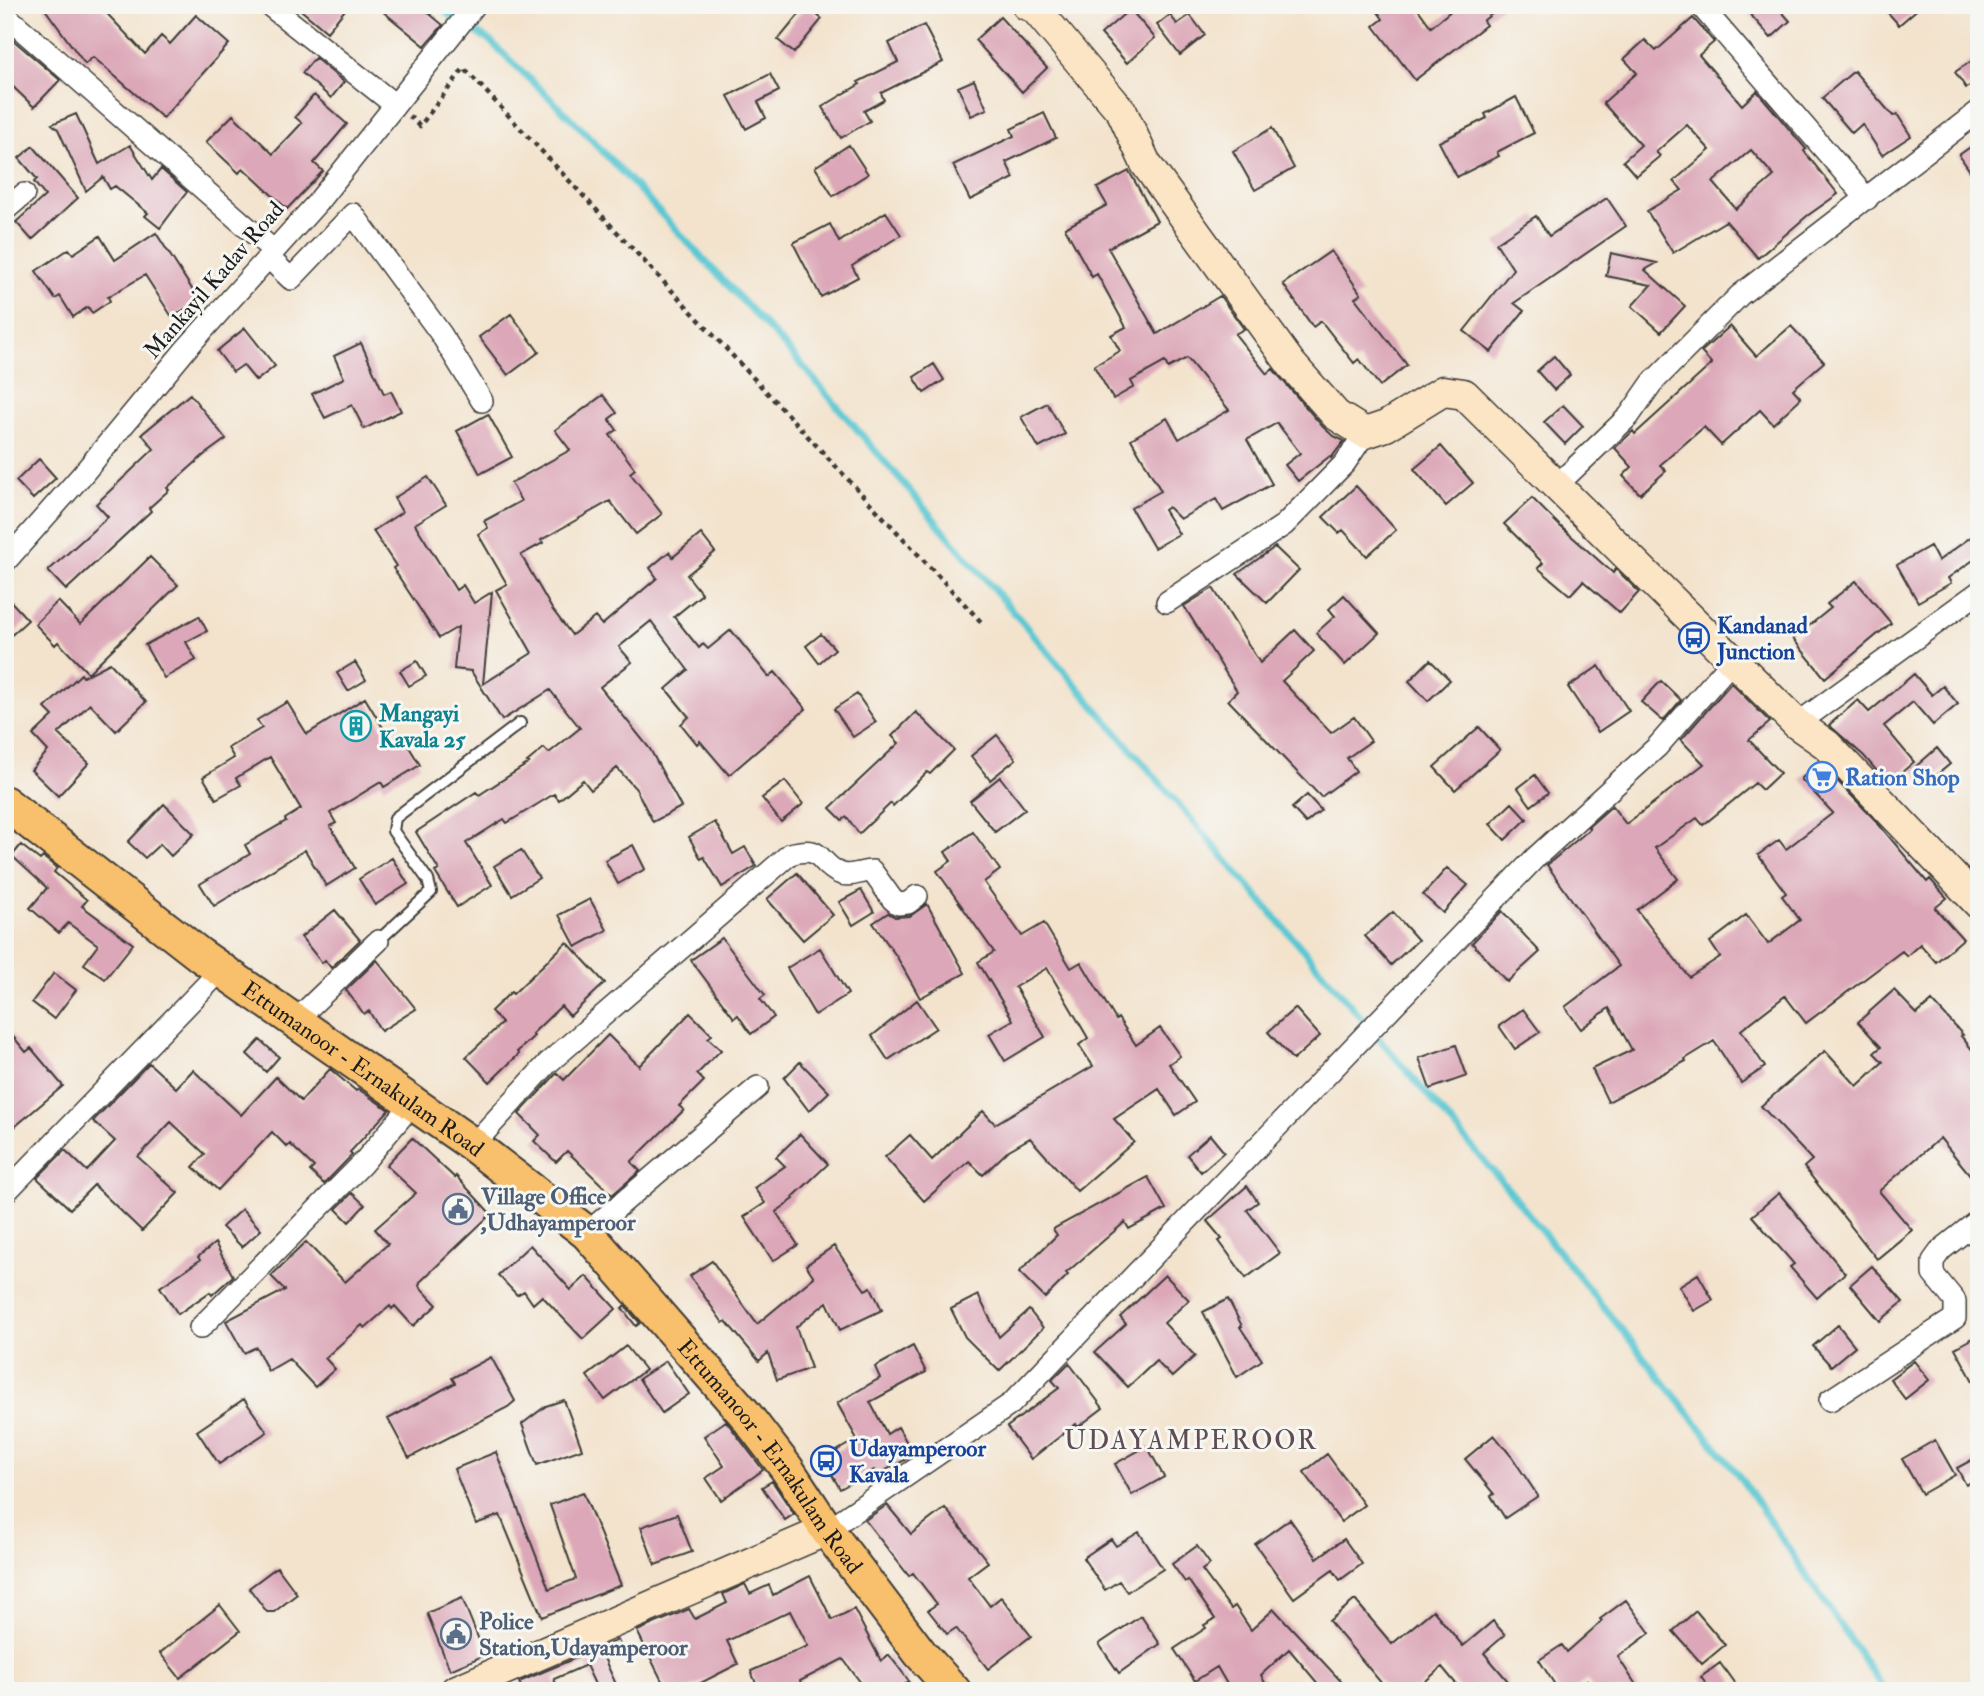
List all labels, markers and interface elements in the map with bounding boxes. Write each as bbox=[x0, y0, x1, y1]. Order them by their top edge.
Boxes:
street label: Mankayil Kadav Road bbox=[138, 195, 290, 365]
place label: Kandanad Junction bbox=[1716, 611, 1808, 667]
bus stop icon: Kandanad Junction bbox=[1677, 621, 1711, 655]
place label: Mangayi Kavala 25 bbox=[378, 699, 466, 754]
building icon: Mangayi Kavala 25 bbox=[339, 709, 373, 743]
supermarket icon: Ration Shop bbox=[1805, 760, 1839, 794]
place label: Ration Shop bbox=[1845, 763, 1960, 793]
street label: Ettumanoor - Ernakulam Road bbox=[237, 974, 490, 1163]
place label: Village Office ,Udhayamperoor bbox=[480, 1182, 636, 1238]
public building icon: Village Office ,Udhayamperoor bbox=[441, 1192, 475, 1226]
street label: Ettumanoor - Ernakulam Road bbox=[671, 1333, 869, 1579]
district label: UDAYAMPEROOR bbox=[1064, 1425, 1318, 1457]
place label: Udayamperoor Kavala bbox=[849, 1434, 986, 1489]
bus stop icon: Udayamperoor Kavala bbox=[809, 1444, 843, 1478]
place label: Police Station,Udayamperoor bbox=[479, 1607, 688, 1663]
public building icon: Police Station,Udayamperoor bbox=[439, 1617, 473, 1651]

